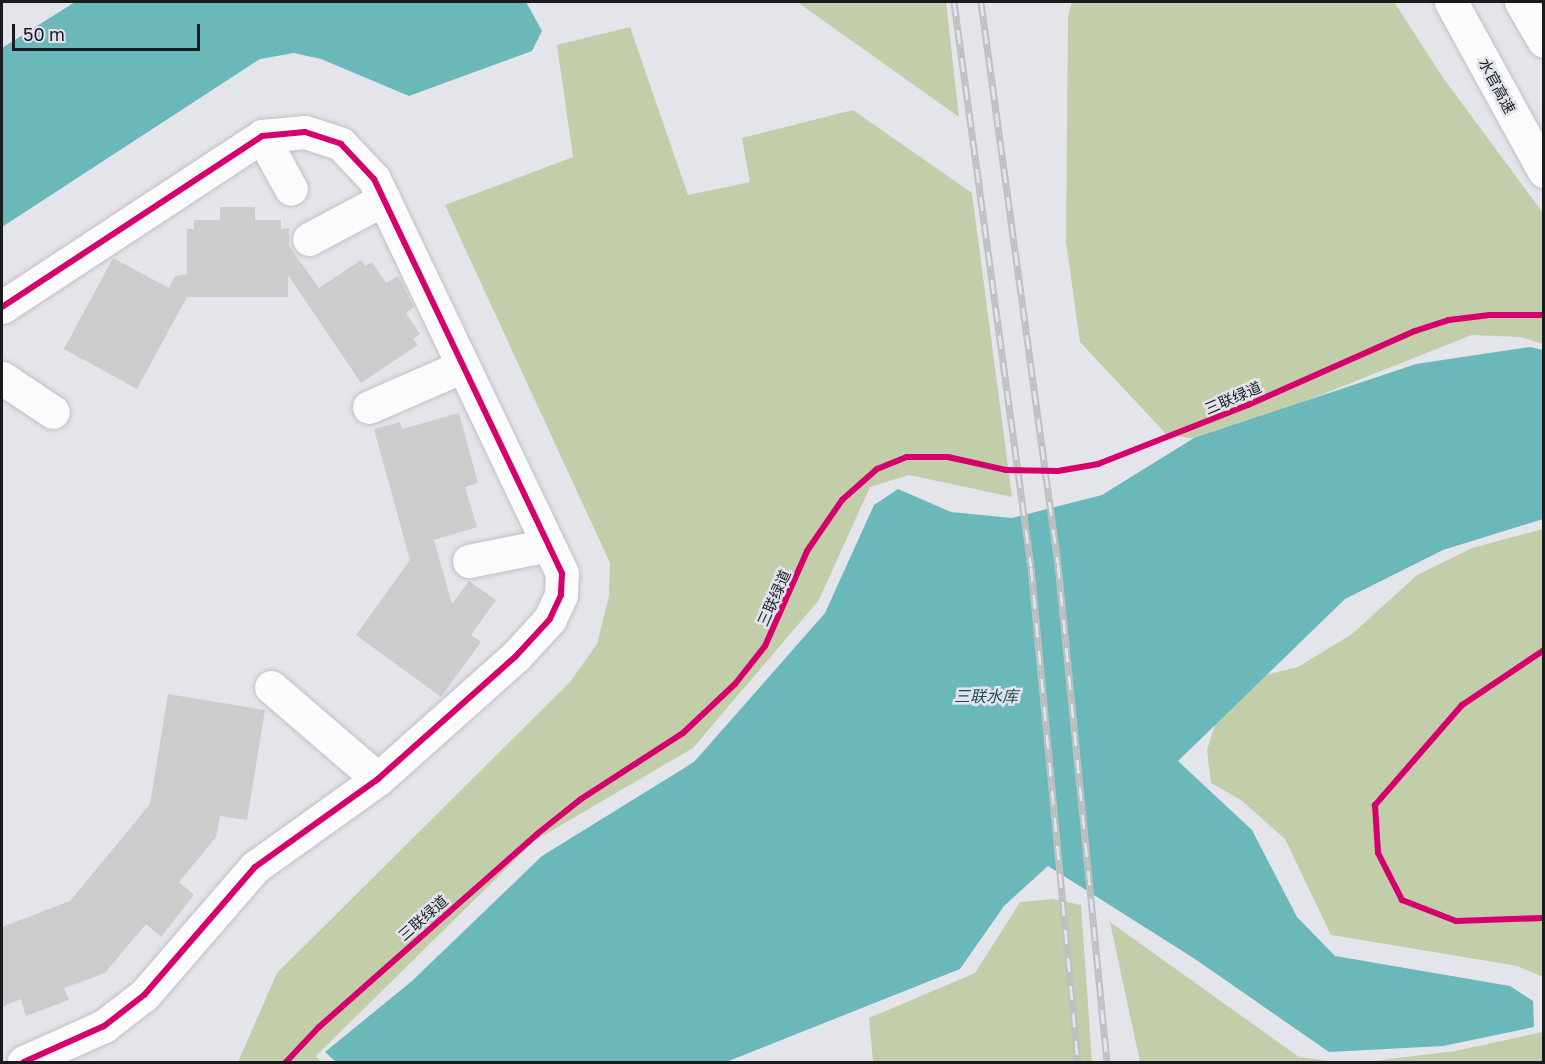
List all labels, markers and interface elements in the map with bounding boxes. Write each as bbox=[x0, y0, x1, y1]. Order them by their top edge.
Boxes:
scale bar bbox=[15, 12, 202, 50]
text: 50 m bbox=[23, 23, 65, 45]
street label: 水官高速 bbox=[1475, 55, 1519, 117]
street label: 三联绿道 bbox=[1202, 378, 1264, 418]
street label: 三联绿道 bbox=[754, 567, 794, 629]
water label: 三联水库 bbox=[954, 686, 1018, 706]
street label: 三联绿道 bbox=[394, 892, 452, 944]

